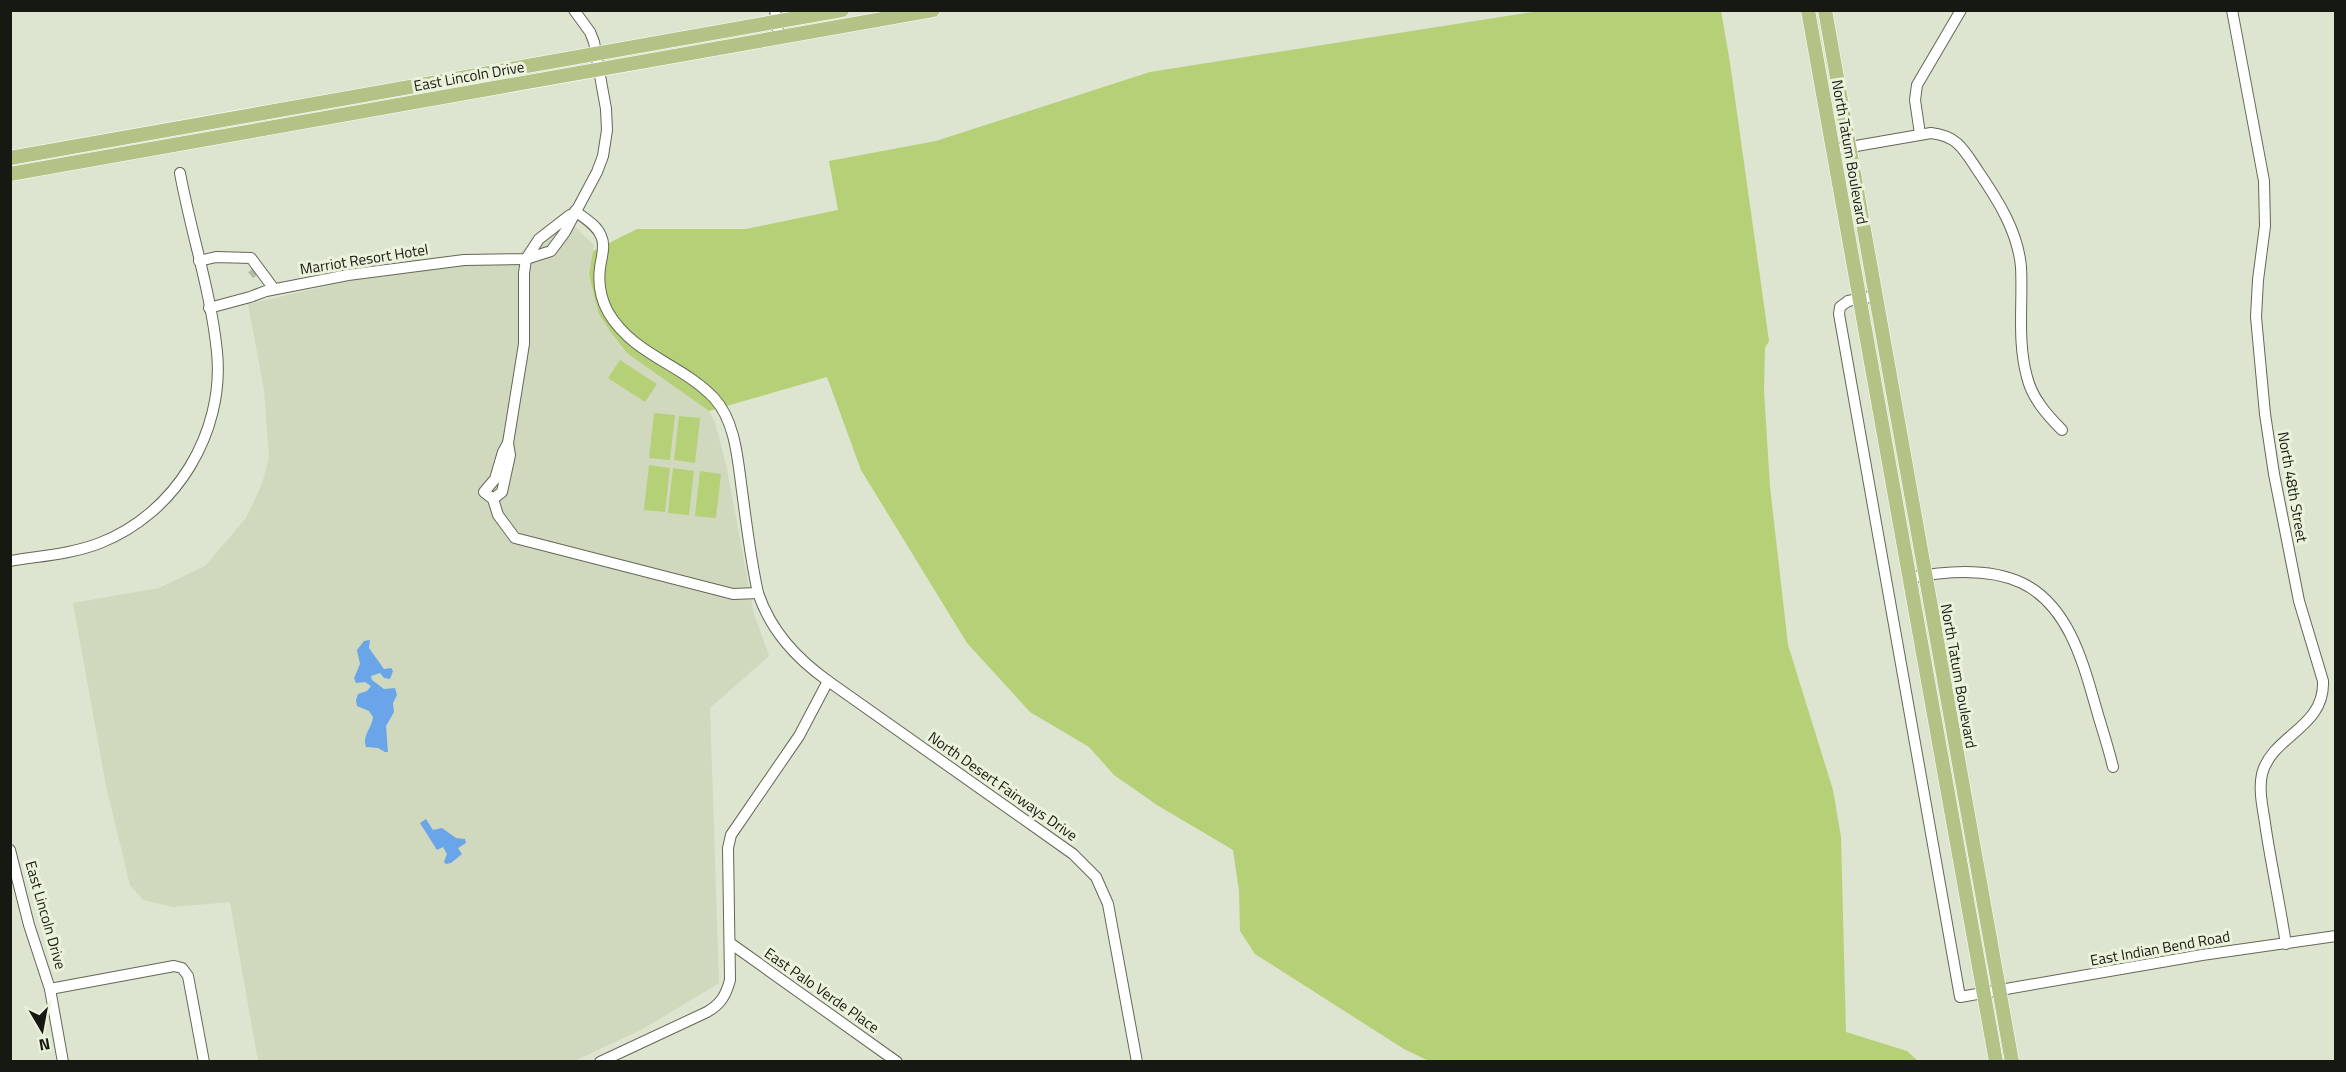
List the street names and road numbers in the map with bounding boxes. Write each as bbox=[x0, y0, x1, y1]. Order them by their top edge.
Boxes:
street label: East Lincoln Drive bbox=[412, 55, 526, 97]
street label: North Tatum Boulevard bbox=[1826, 78, 1874, 226]
street label: Marriot Resort Hotel bbox=[298, 237, 430, 281]
street label: North 48th Street bbox=[2272, 430, 2314, 545]
street label: North Tatum Boulevard bbox=[1935, 602, 1983, 750]
street label: North Desert Fairways Drive bbox=[924, 726, 1082, 846]
street label: East Lincoln Drive bbox=[20, 858, 72, 972]
street label: East Indian Bend Road bbox=[2088, 924, 2232, 972]
street label: East Palo Verde Place bbox=[760, 942, 884, 1038]

